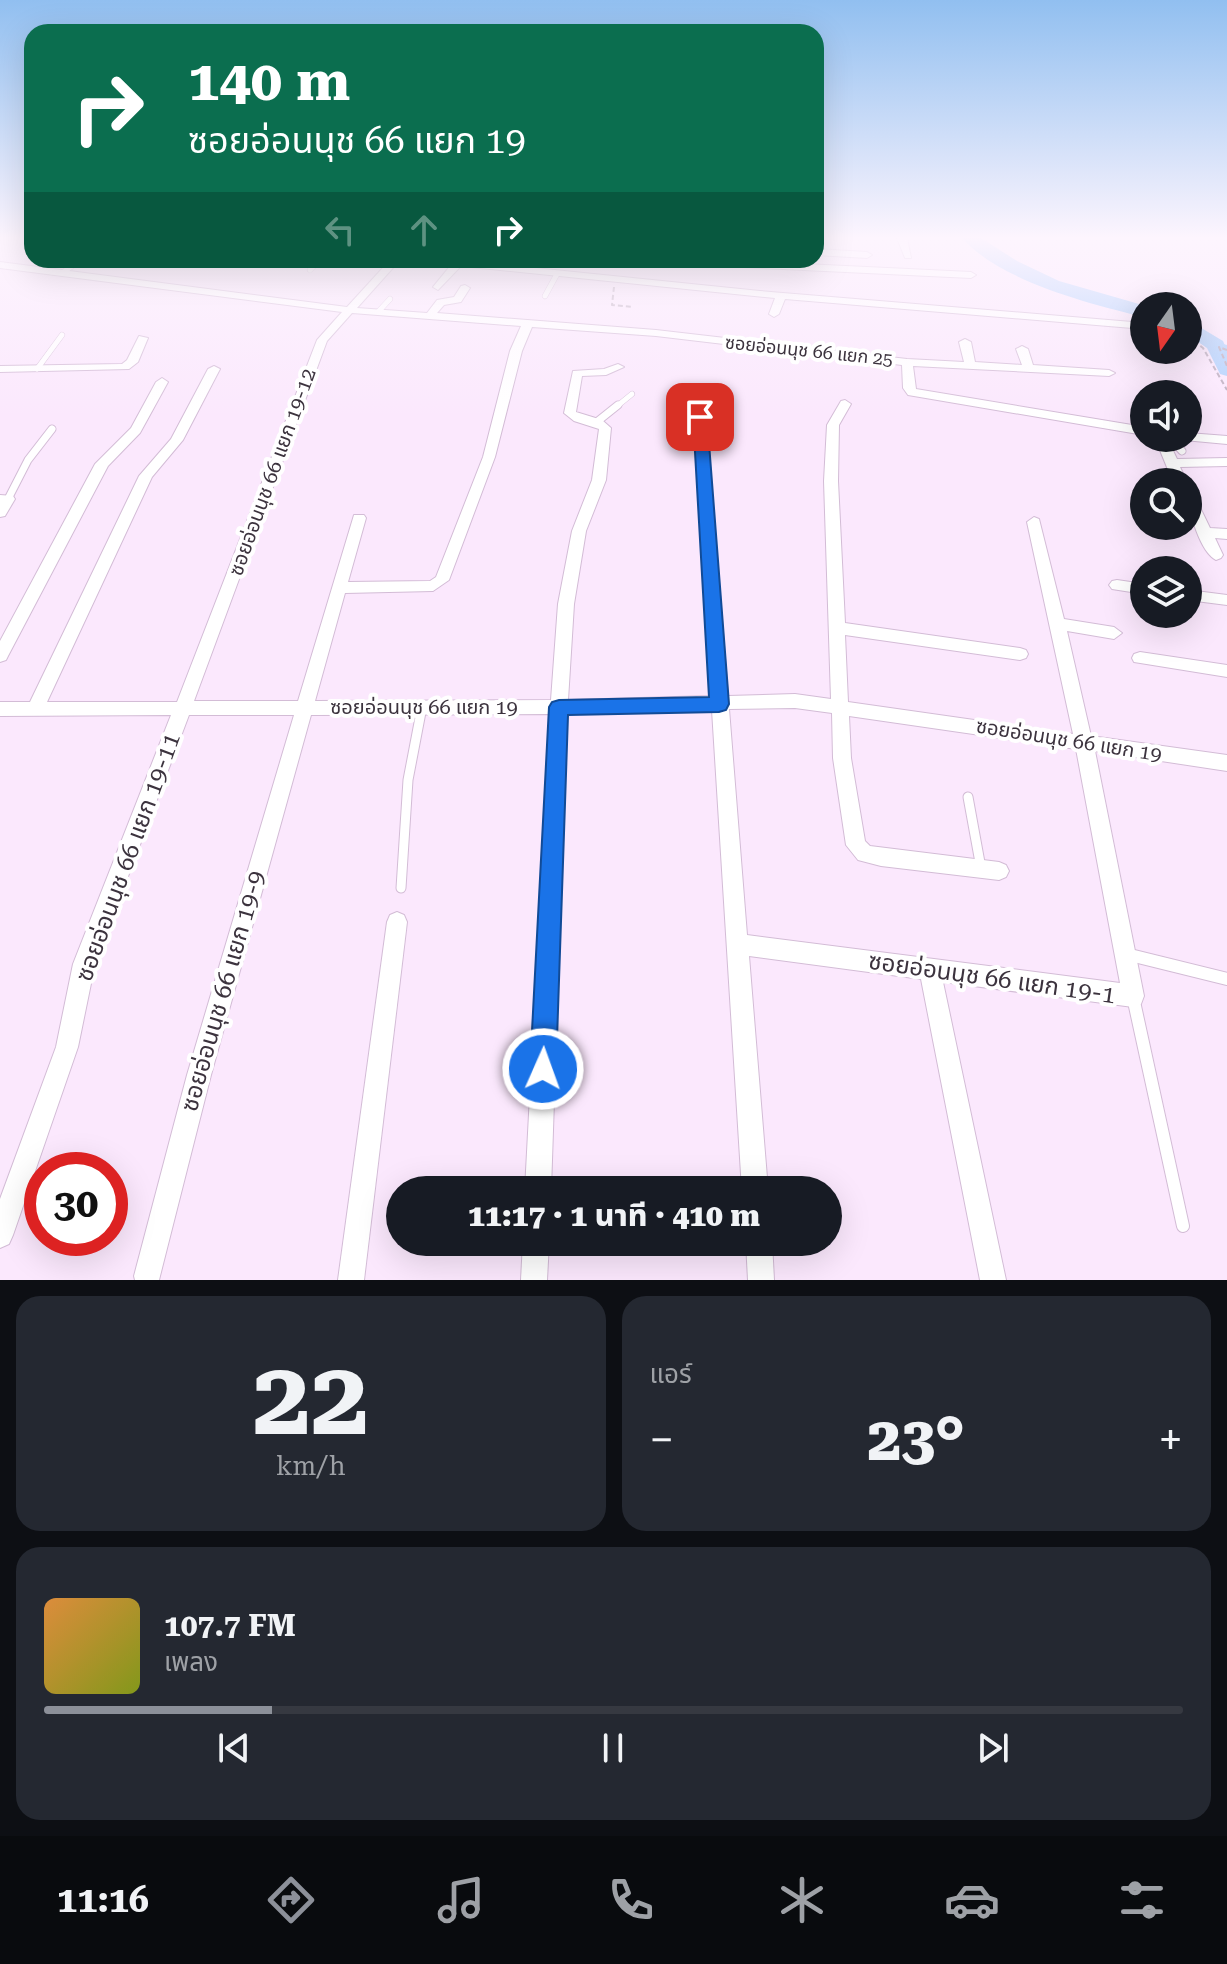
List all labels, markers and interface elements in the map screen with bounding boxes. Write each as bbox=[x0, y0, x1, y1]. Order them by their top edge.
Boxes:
text: 140 m bbox=[188, 48, 350, 114]
icon: right bbox=[56, 56, 160, 160]
text: ซอยอ่อนนุช 66 แยก 19 bbox=[188, 120, 526, 162]
icon: left bbox=[318, 208, 362, 252]
icon: ahead bbox=[402, 208, 446, 252]
icon: right bbox=[486, 208, 530, 252]
north arrow bbox=[1130, 292, 1202, 364]
map controls bbox=[1130, 292, 1202, 628]
street label: ซอยอ่อนนุช 66 แยก 25 bbox=[724, 331, 894, 371]
street label: ซอยอ่อนนุช 66 แยก 19-12 bbox=[223, 365, 321, 579]
button: sound bbox=[1130, 380, 1202, 452]
pin bbox=[666, 383, 734, 451]
icon: arrive bbox=[678, 395, 722, 439]
button: search bbox=[1130, 468, 1202, 540]
button: layers bbox=[1130, 556, 1202, 628]
street label: ซอยอ่อนนุช 66 แยก 19 bbox=[330, 695, 518, 719]
street label: ซอยอ่อนนุช 66 แยก 19 bbox=[974, 713, 1164, 767]
street label: ซอยอ่อนนุช 66 แยก 19-11 bbox=[70, 729, 187, 985]
street label: ซอยอ่อนนุช 66 แยก 19-9 bbox=[175, 867, 272, 1115]
street label: ซอยอ่อนนุช 66 แยก 19-1 bbox=[867, 947, 1117, 1010]
position arrow bbox=[501, 1027, 585, 1111]
speed limit sign: 30 bbox=[24, 1152, 128, 1256]
text: 11:17 · 1 นาที · 410 m bbox=[468, 1198, 760, 1233]
text: 22 bbox=[253, 1338, 369, 1459]
text: แอร์ bbox=[650, 1359, 692, 1389]
text: 23° bbox=[868, 1404, 965, 1475]
text: − bbox=[650, 1414, 674, 1466]
text: + bbox=[1158, 1414, 1183, 1466]
text: km/h bbox=[276, 1451, 346, 1481]
text: 107.7 FM bbox=[164, 1608, 296, 1643]
text: เพลง bbox=[164, 1647, 218, 1677]
icon: previous bbox=[212, 1726, 256, 1770]
icon: pause bbox=[591, 1726, 635, 1770]
icon: next bbox=[971, 1726, 1015, 1770]
icon: directions bbox=[263, 1872, 319, 1928]
icon: music bbox=[433, 1872, 489, 1928]
icon: phone bbox=[603, 1872, 659, 1928]
icon: climate bbox=[774, 1872, 830, 1928]
icon: car bbox=[944, 1872, 1000, 1928]
icon: filters bbox=[1114, 1872, 1170, 1928]
text: 11:16 bbox=[57, 1879, 149, 1921]

